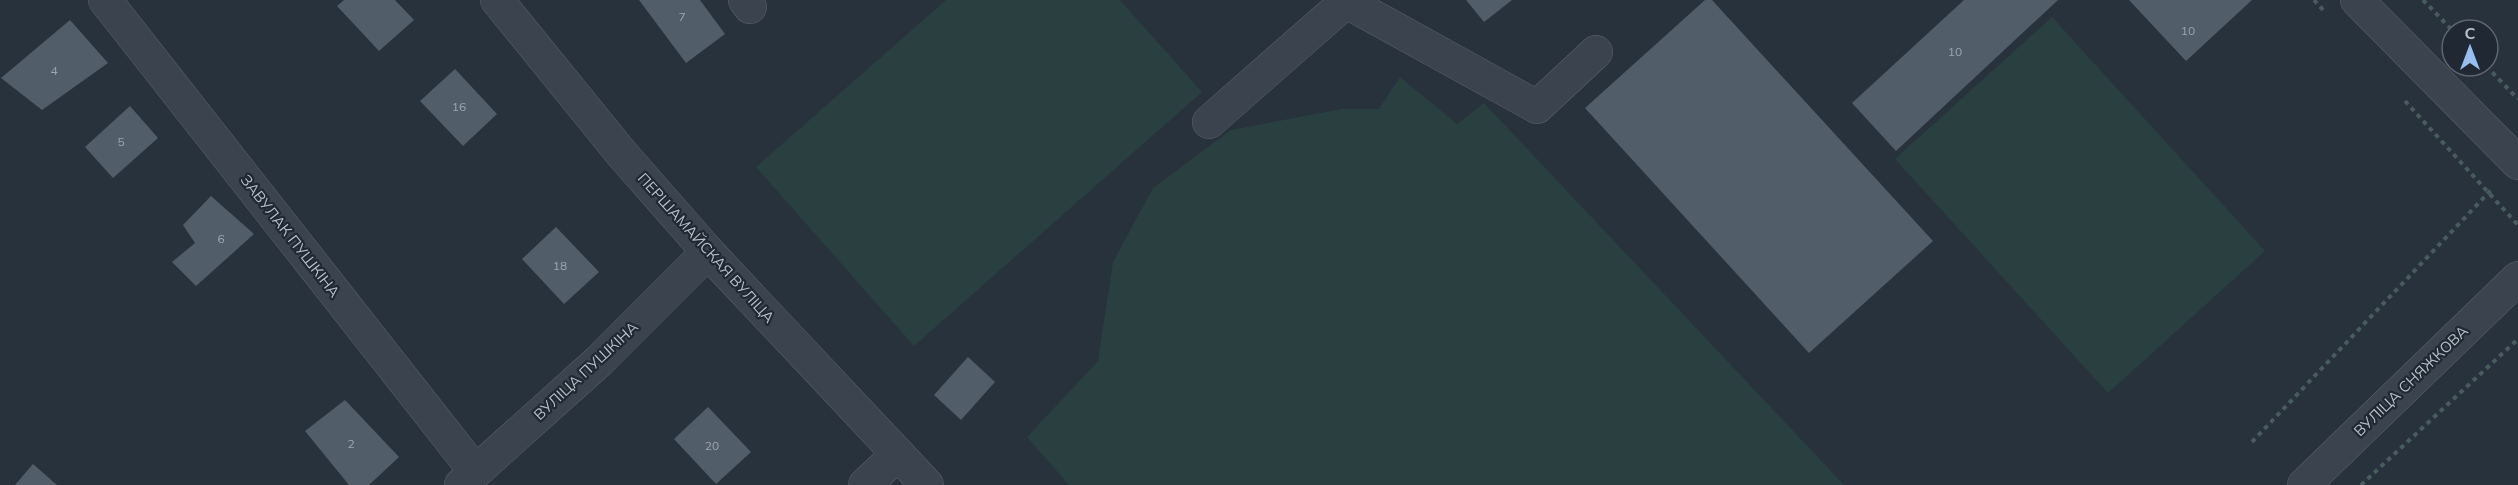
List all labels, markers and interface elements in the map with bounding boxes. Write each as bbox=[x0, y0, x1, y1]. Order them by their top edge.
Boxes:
house number: 7 bbox=[678, 9, 686, 24]
north arrow bbox=[2440, 18, 2500, 78]
house number: 10 bbox=[2181, 23, 2195, 38]
text: С bbox=[2465, 23, 2476, 43]
house number: 10 bbox=[1948, 44, 1962, 59]
house number: 4 bbox=[50, 63, 58, 78]
house number: 16 bbox=[452, 99, 466, 114]
house number: 5 bbox=[117, 134, 125, 149]
street label: ПЕРШАМАЙСКАЯ ВУЛІЦА bbox=[634, 169, 779, 327]
street label: ЗАВУЛАК ПУШКІНА bbox=[237, 171, 344, 301]
house number: 6 bbox=[217, 231, 225, 246]
house number: 18 bbox=[553, 258, 567, 273]
street label: ВУЛІЦА ПУШКІНА bbox=[529, 317, 642, 424]
street label: ВУЛІЦА СНЯЖКОВА bbox=[2350, 321, 2472, 440]
house number: 2 bbox=[347, 436, 355, 451]
house number: 20 bbox=[705, 438, 719, 453]

